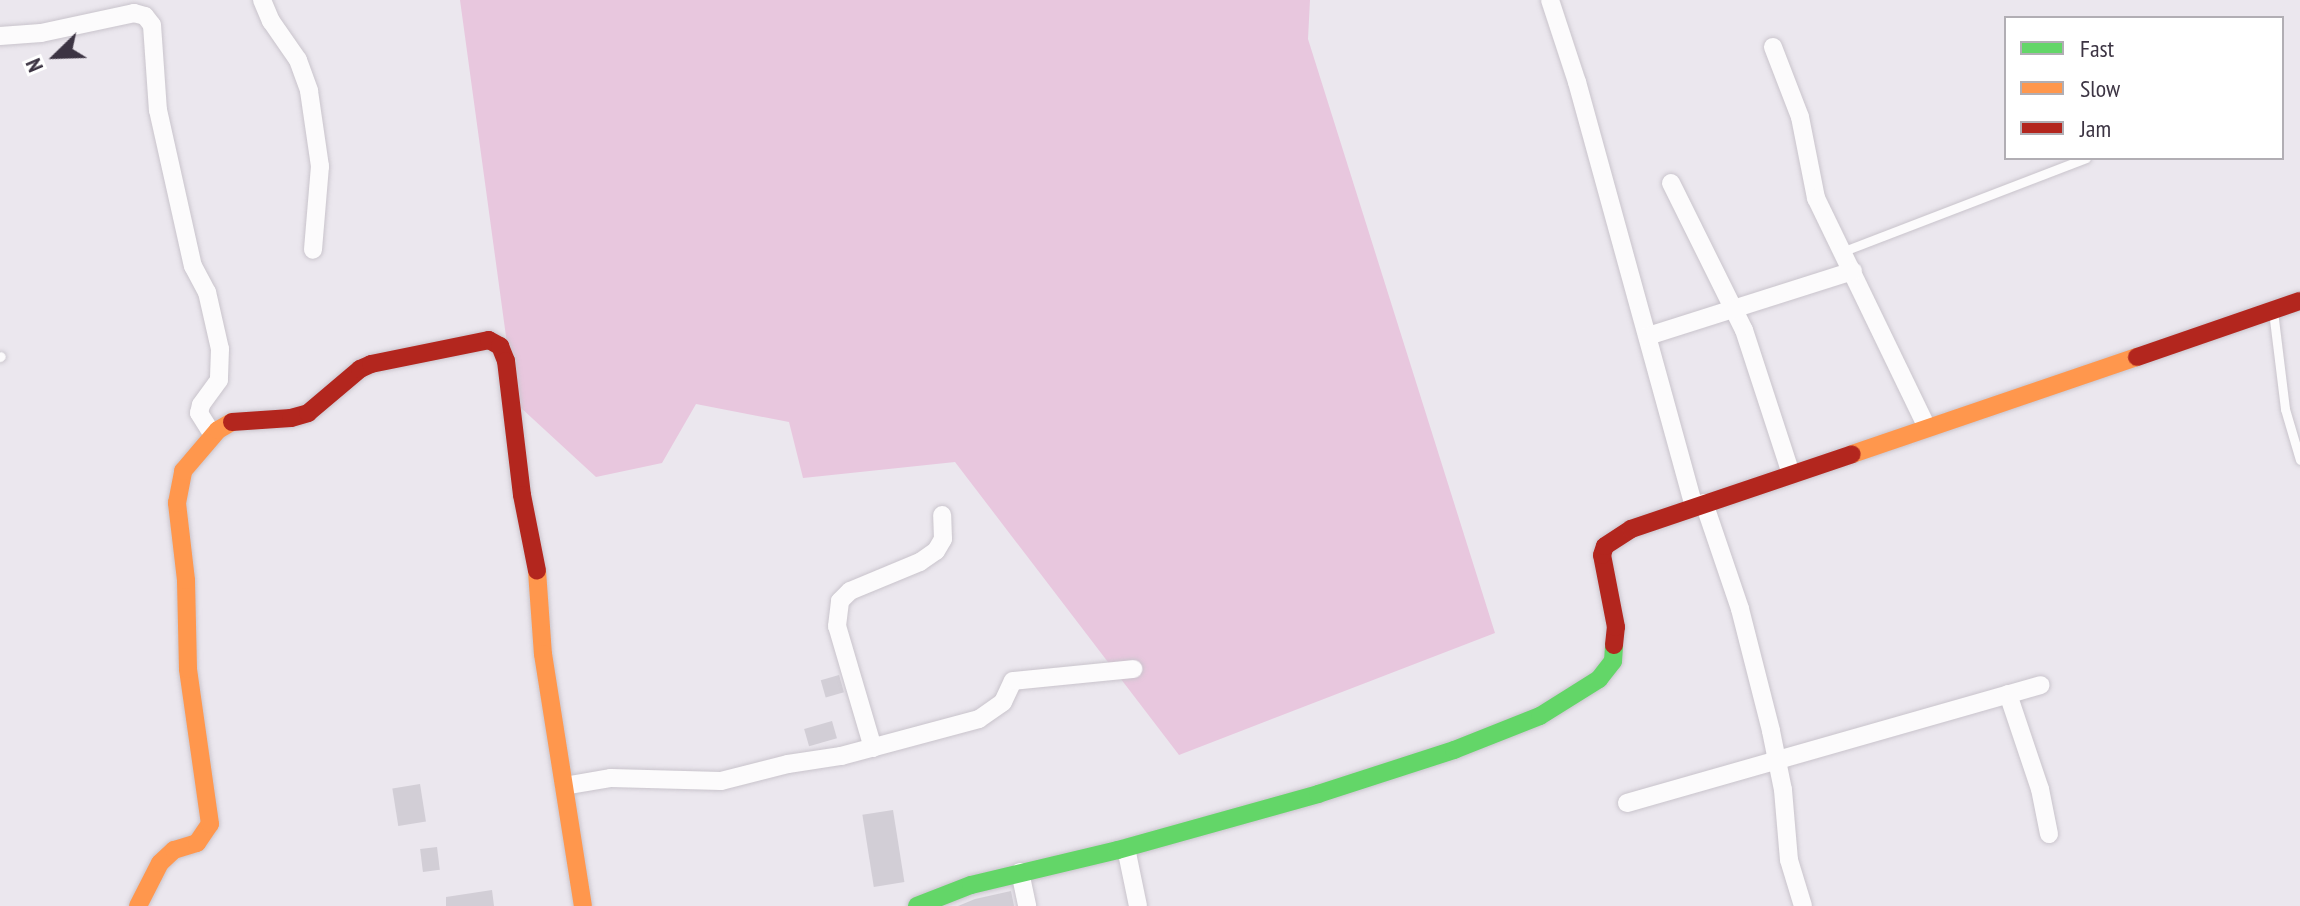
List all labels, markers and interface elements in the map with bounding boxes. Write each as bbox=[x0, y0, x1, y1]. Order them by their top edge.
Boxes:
north arrow bbox=[16, 16, 96, 96]
legend bbox=[2004, 16, 2284, 160]
text: Fast bbox=[2080, 33, 2114, 64]
text: N bbox=[19, 54, 49, 76]
text: Slow bbox=[2080, 73, 2120, 104]
text: Jam bbox=[2080, 113, 2111, 144]

